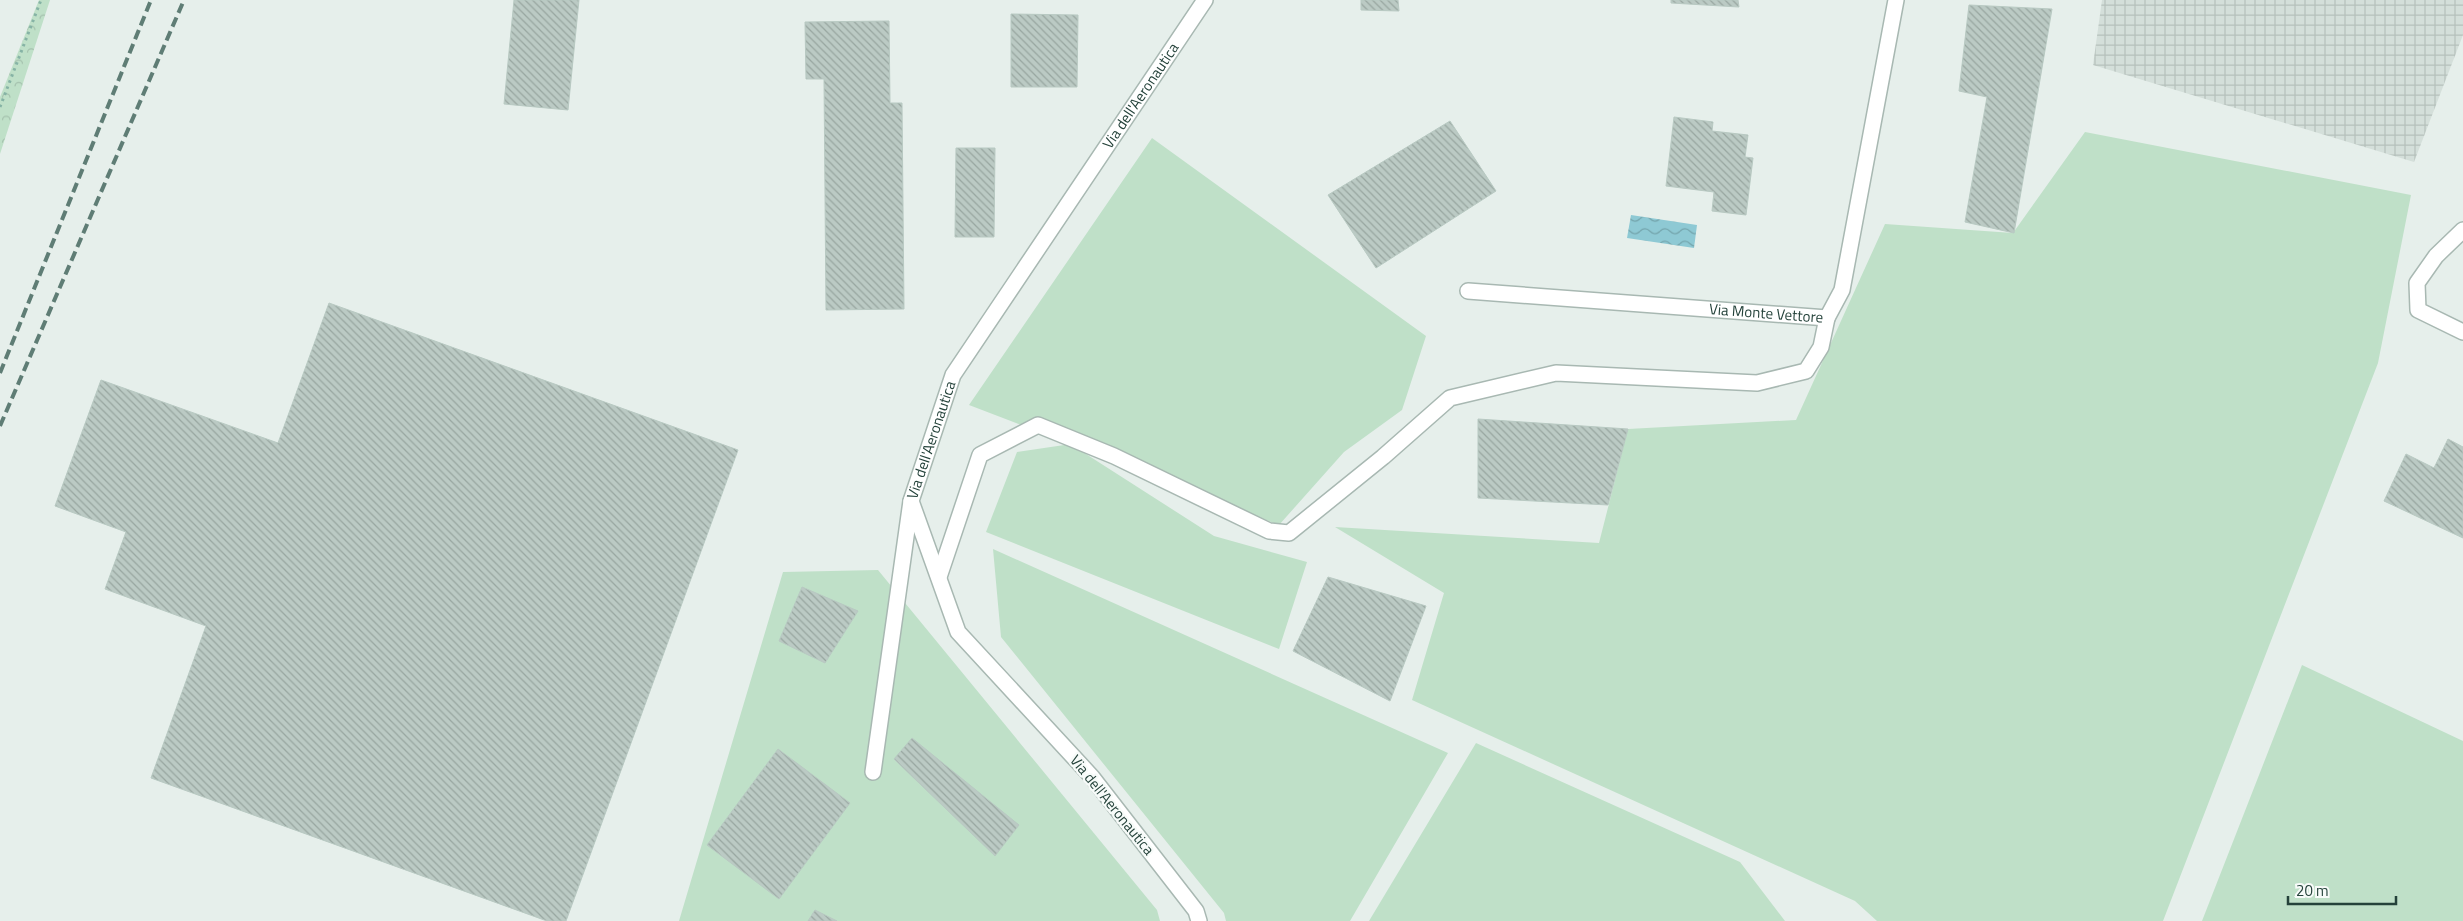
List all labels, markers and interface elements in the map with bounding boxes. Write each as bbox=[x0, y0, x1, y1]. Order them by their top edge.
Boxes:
street label: Via dell'Aeronautica bbox=[1096, 37, 1184, 153]
street label: Via Monte Vettore bbox=[1708, 297, 1824, 329]
street label: Via dell'Aeronautica bbox=[900, 377, 961, 502]
street label: Via dell'Aeronautica bbox=[1065, 750, 1160, 860]
scale bar bbox=[2288, 874, 2396, 906]
text: 20 m bbox=[2296, 879, 2329, 902]

